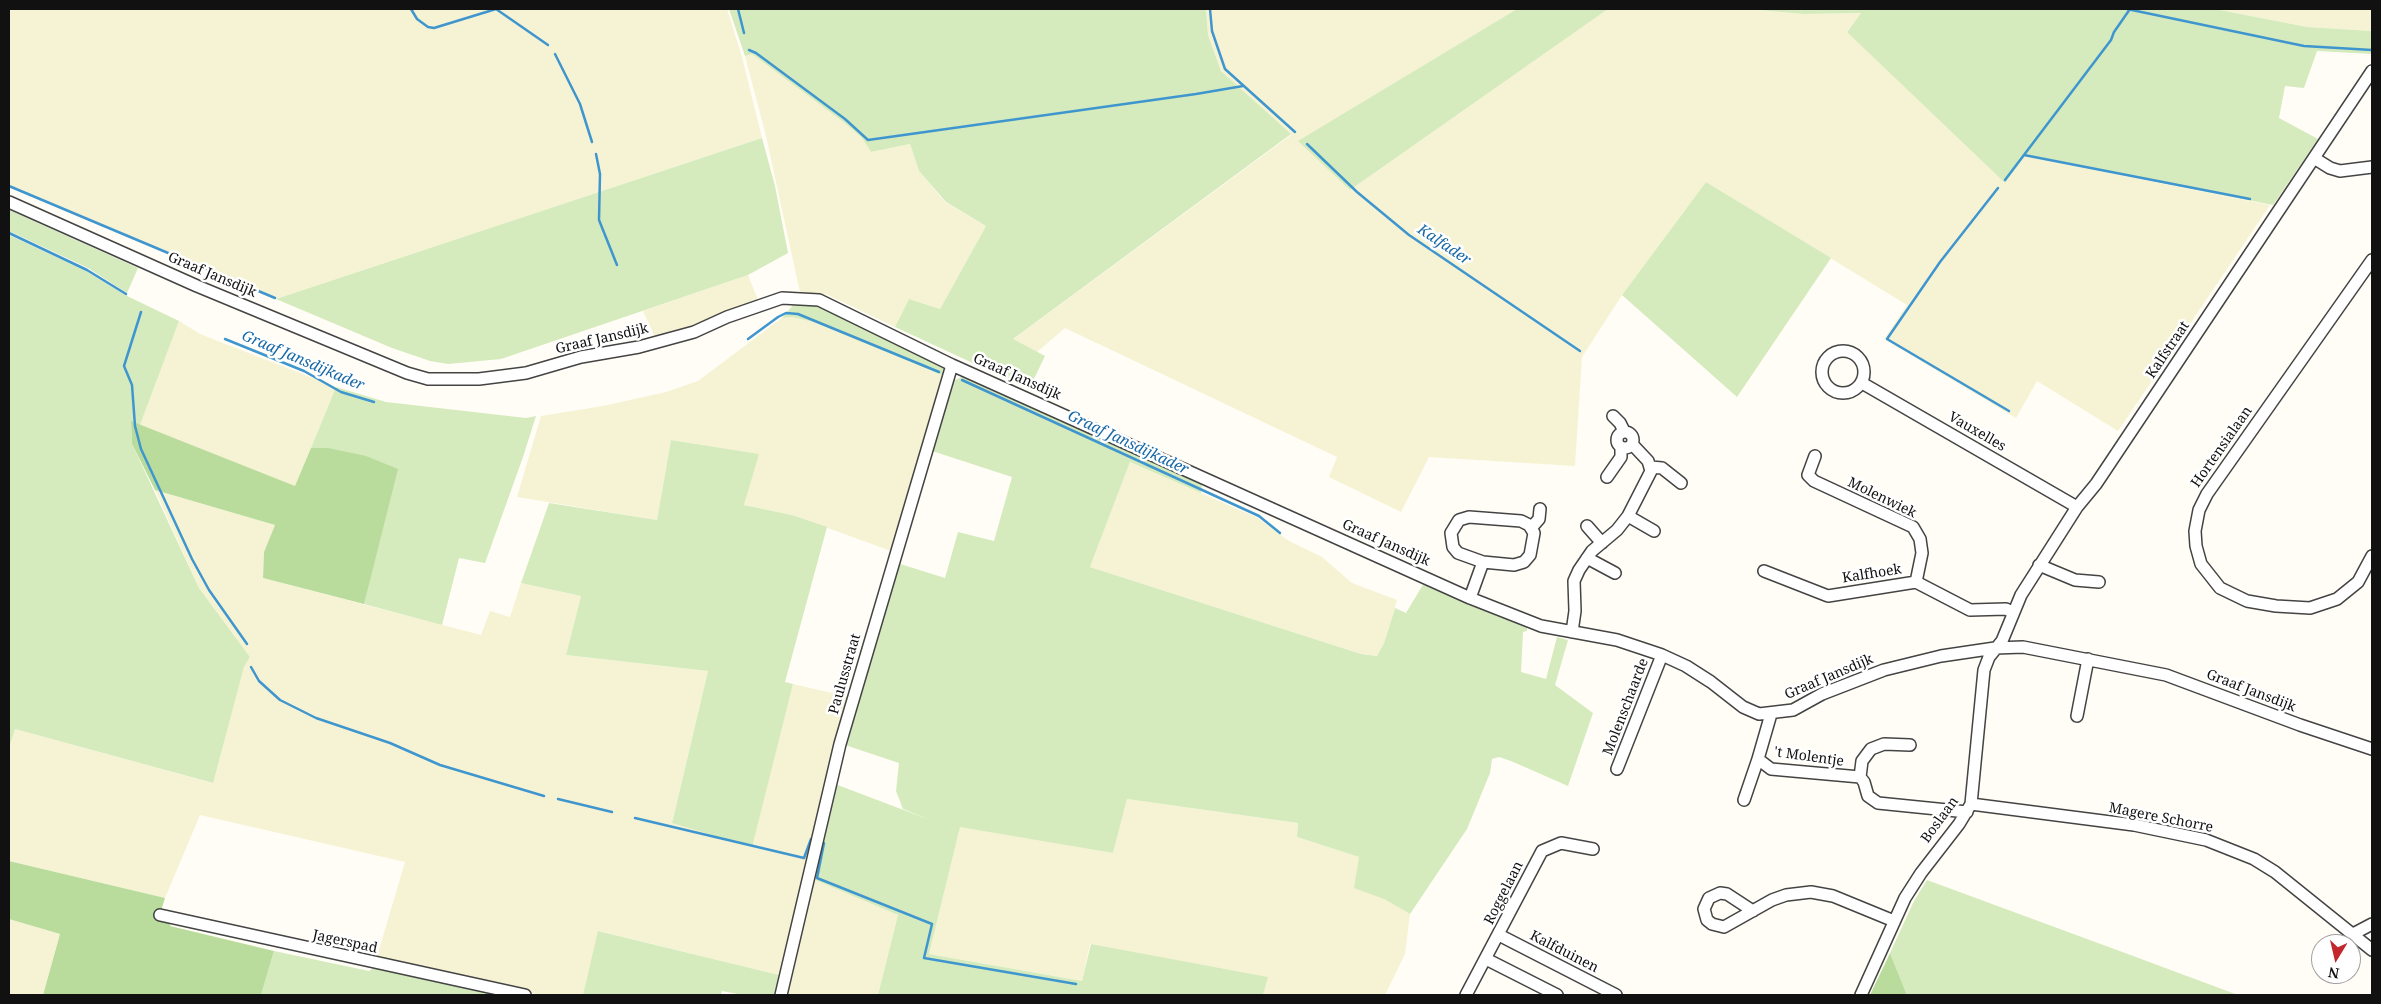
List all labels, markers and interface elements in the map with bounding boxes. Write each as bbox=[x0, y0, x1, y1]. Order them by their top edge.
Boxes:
water label: Kalfader bbox=[1414, 221, 1474, 269]
street label: Graaf Jansdijk bbox=[165, 249, 259, 301]
street label: Kalfstraat bbox=[2143, 318, 2193, 382]
street label: Graaf Jansdijk bbox=[554, 320, 650, 358]
water label: Graaf Jansdijkader bbox=[239, 327, 367, 395]
street label: Graaf Jansdijk bbox=[970, 350, 1064, 404]
street label: Hortensialaan bbox=[2188, 403, 2256, 491]
water label: Graaf Jansdijkader bbox=[1065, 407, 1191, 479]
street label: Vauxelles bbox=[1945, 409, 2009, 455]
street label: Molenwiek bbox=[1845, 474, 1919, 522]
street label: Graaf Jansdijk bbox=[1339, 516, 1433, 570]
street label: Kalfhoek bbox=[1841, 561, 1903, 587]
street label: Paulusstraat bbox=[825, 632, 865, 716]
street label: Graaf Jansdijk bbox=[1782, 651, 1876, 703]
street label: Molenschaarde bbox=[1600, 656, 1652, 758]
street label: Graaf Jansdijk bbox=[2204, 666, 2298, 716]
street label: 't Molentje bbox=[1773, 744, 1845, 770]
street label: Boslaan bbox=[1918, 794, 1962, 846]
street label: Magere Schorre bbox=[2107, 800, 2215, 836]
street label: Roggelaan bbox=[1481, 858, 1527, 928]
street label: Jagerspad bbox=[311, 927, 379, 957]
street label: Kalfduinen bbox=[1527, 928, 1601, 976]
north arrow bbox=[2311, 934, 2361, 984]
text: N bbox=[2327, 963, 2341, 984]

